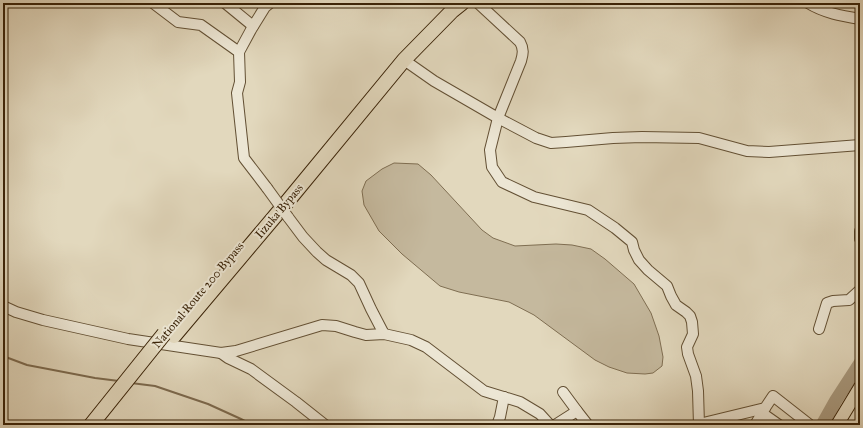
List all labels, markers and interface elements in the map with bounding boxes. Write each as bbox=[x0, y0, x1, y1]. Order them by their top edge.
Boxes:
street label: Iizuka Bypass bbox=[252, 181, 306, 241]
street label: National Route 200 Bypass bbox=[149, 239, 247, 351]

